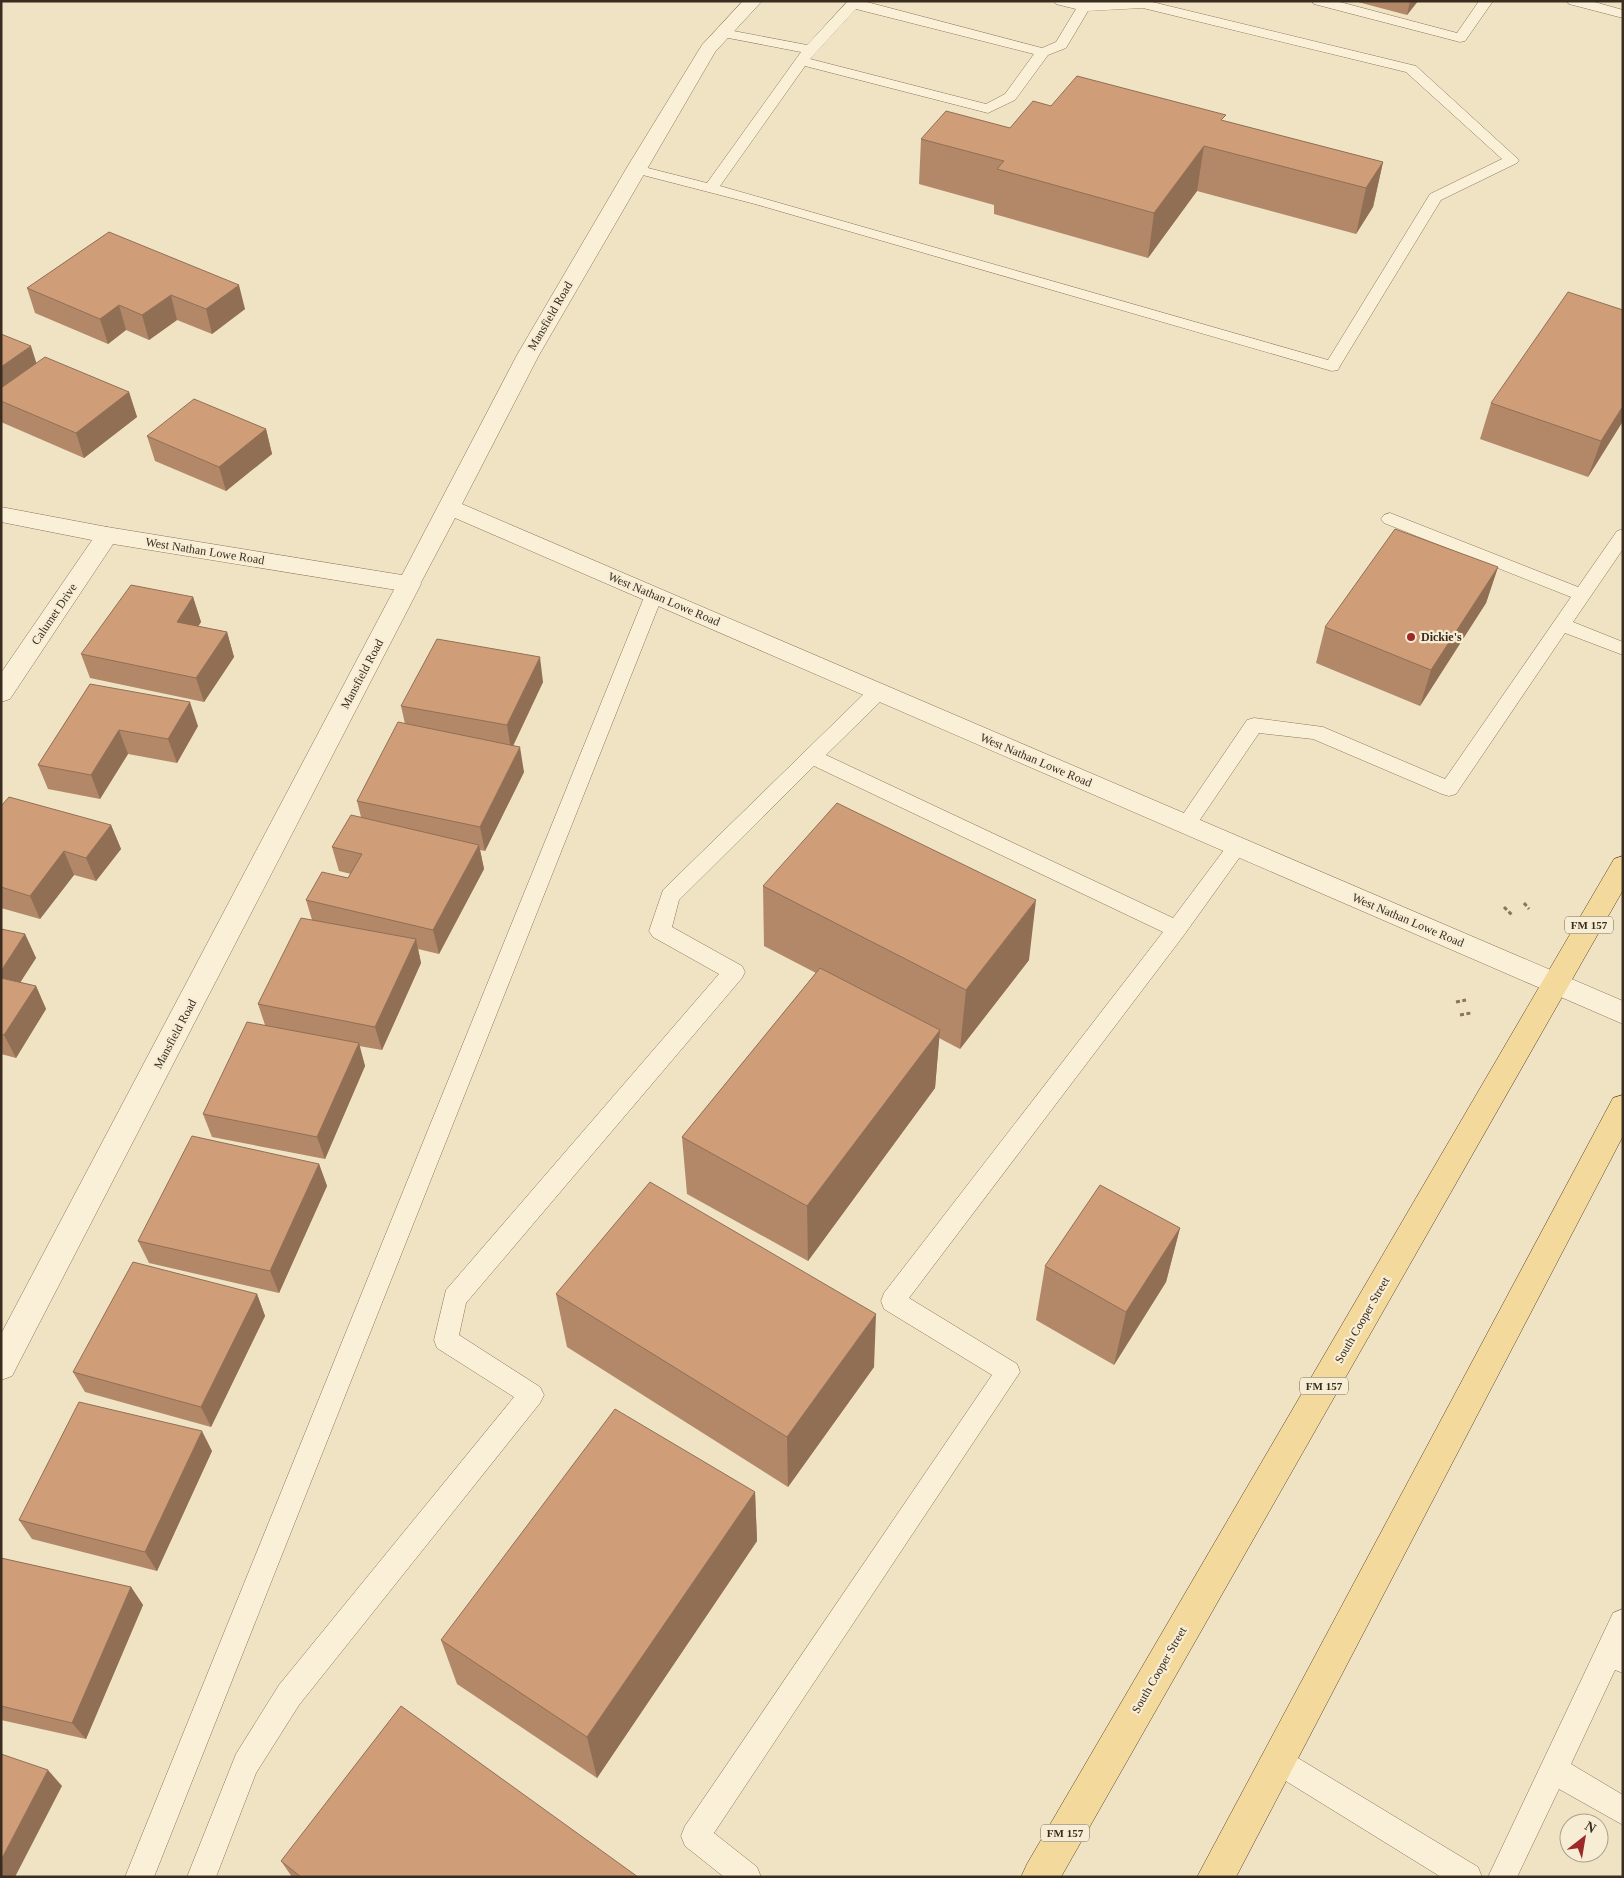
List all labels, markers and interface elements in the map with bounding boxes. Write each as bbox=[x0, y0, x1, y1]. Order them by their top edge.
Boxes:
street label: Mansfield Road bbox=[525, 279, 575, 353]
street label: West Nathan Lowe Road bbox=[145, 535, 265, 567]
street label: West Nathan Lowe Road bbox=[606, 569, 722, 629]
street label: Calumet Drive bbox=[28, 581, 80, 647]
place label: Dickie's bbox=[1421, 630, 1462, 644]
marker: Dickie's bbox=[1405, 631, 1417, 643]
street label: Mansfield Road bbox=[338, 637, 386, 711]
street label: West Nathan Lowe Road bbox=[978, 730, 1094, 790]
street label: West Nathan Lowe Road bbox=[1350, 890, 1466, 950]
road number: FM 157 bbox=[1565, 916, 1613, 934]
street label: Mansfield Road bbox=[151, 997, 199, 1071]
street label: South Cooper Street bbox=[1332, 1274, 1393, 1366]
road number: FM 157 bbox=[1300, 1378, 1348, 1394]
street label: South Cooper Street bbox=[1129, 1624, 1190, 1716]
north arrow bbox=[1559, 1813, 1609, 1863]
text: N bbox=[1582, 1818, 1599, 1836]
road number: FM 157 bbox=[1041, 1825, 1089, 1842]

